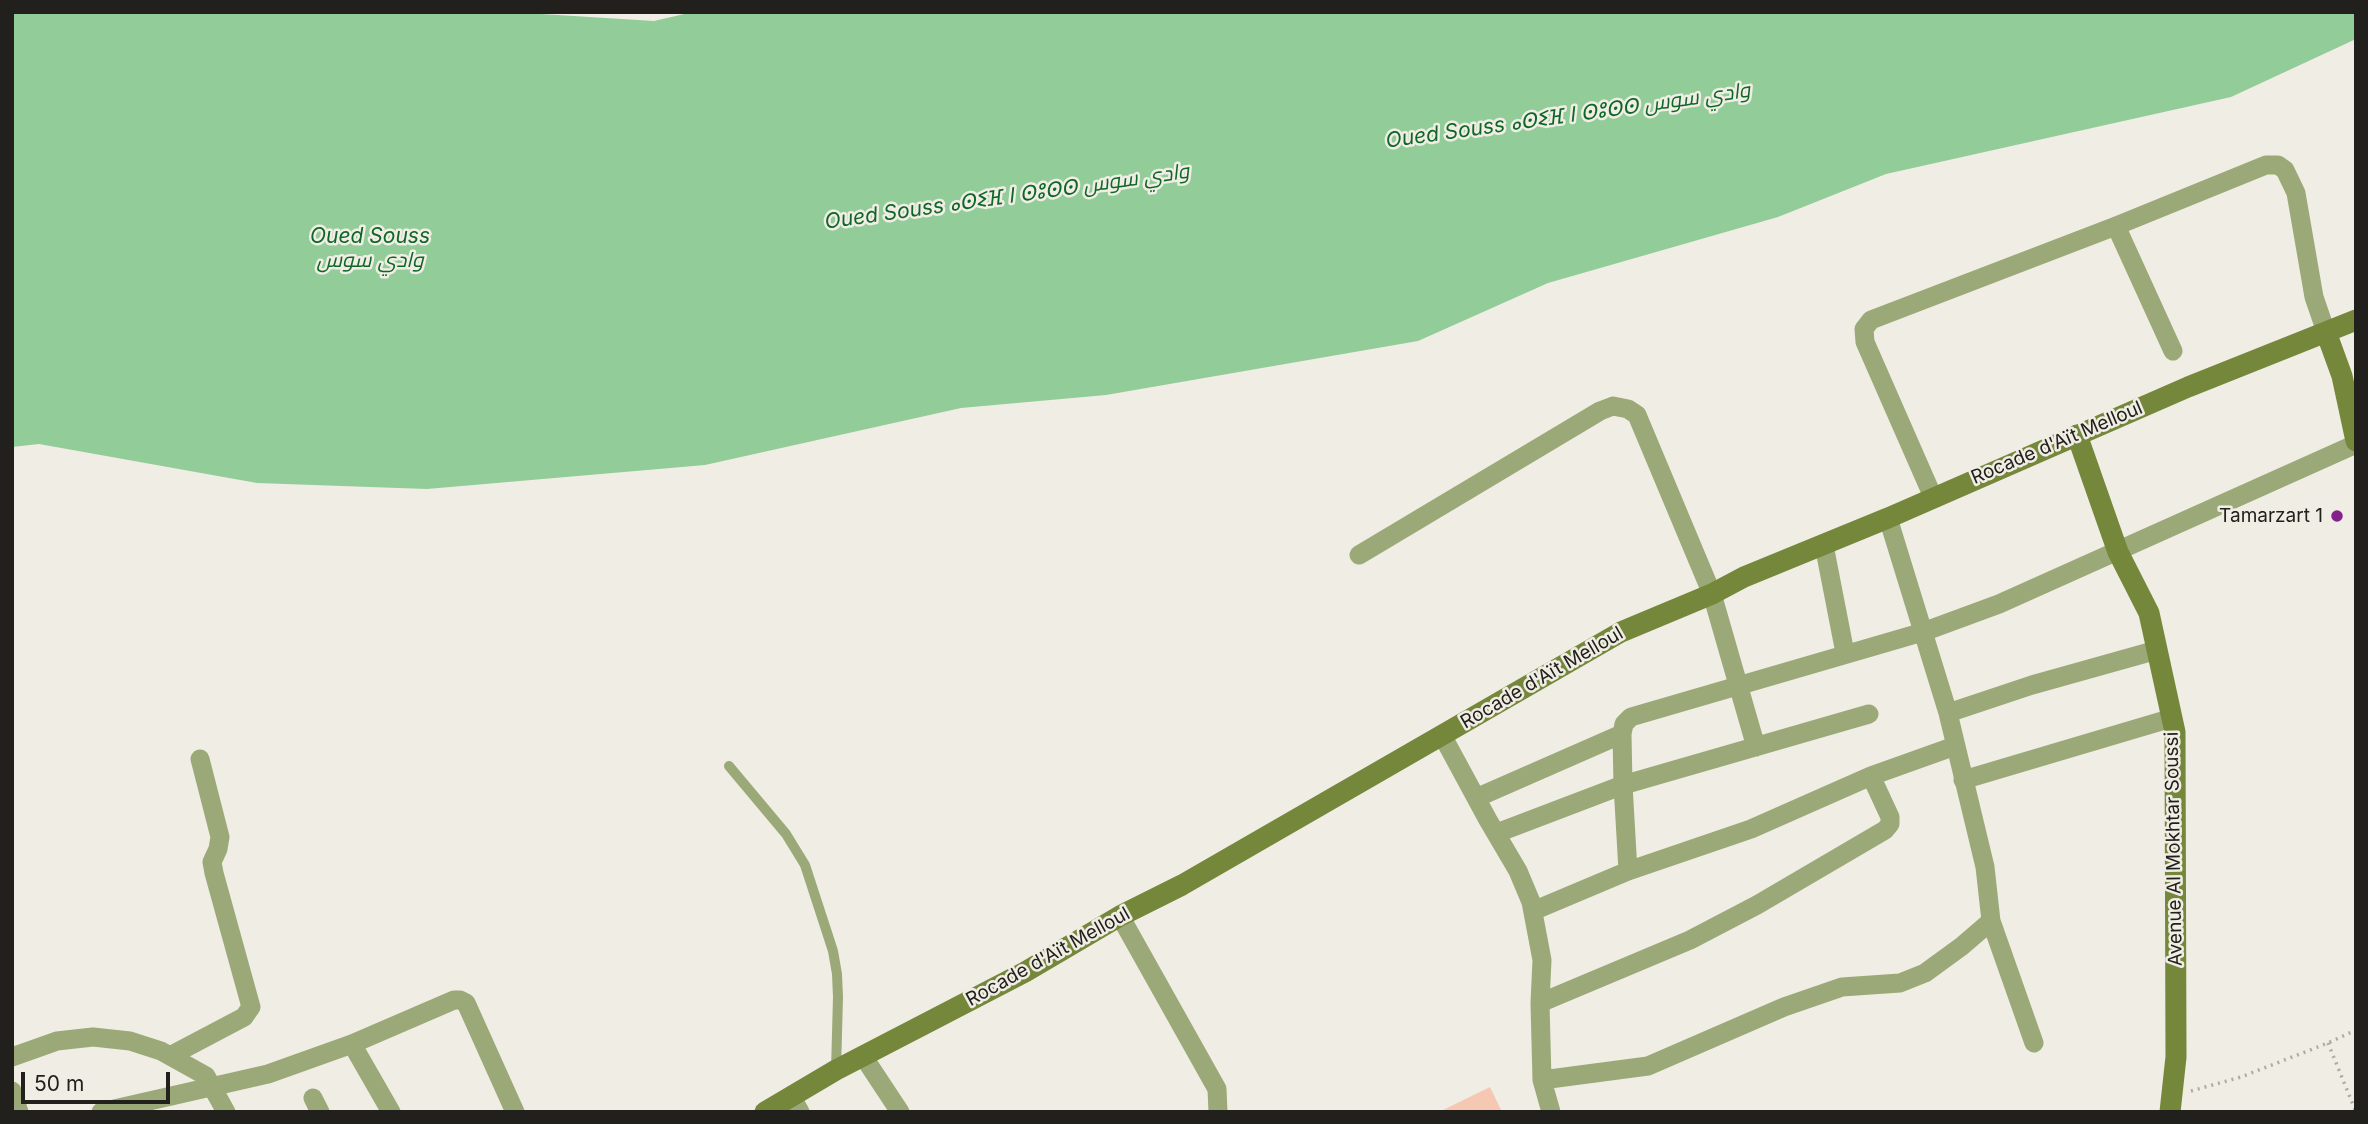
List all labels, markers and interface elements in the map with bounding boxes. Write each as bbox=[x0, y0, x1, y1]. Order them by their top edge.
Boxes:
water label: Oued Souss ⴰⵙⵉⴼ ⵏ ⵙⵓⵙⵙ وادي سوس bbox=[1384, 78, 1752, 154]
water label: Oued Souss ⴰⵙⵉⴼ ⵏ ⵙⵓⵙⵙ وادي سوس bbox=[823, 159, 1191, 235]
water label: Oued Souss وادي سوس bbox=[310, 224, 430, 274]
street label: Rocade d'Aït Melloul bbox=[1968, 397, 2146, 489]
place label: Tamarzart 1 bbox=[2219, 505, 2323, 527]
marker: Tamarzart 1 bbox=[2329, 508, 2345, 524]
street label: Rocade d'Aït Melloul bbox=[1457, 622, 1627, 734]
street label: Avenue Al Mokhtar Soussi bbox=[2161, 732, 2187, 966]
street label: Rocade d'Aït Melloul bbox=[962, 902, 1134, 1012]
scale bar bbox=[24, 1058, 173, 1102]
text: 50 m bbox=[34, 1071, 84, 1096]

